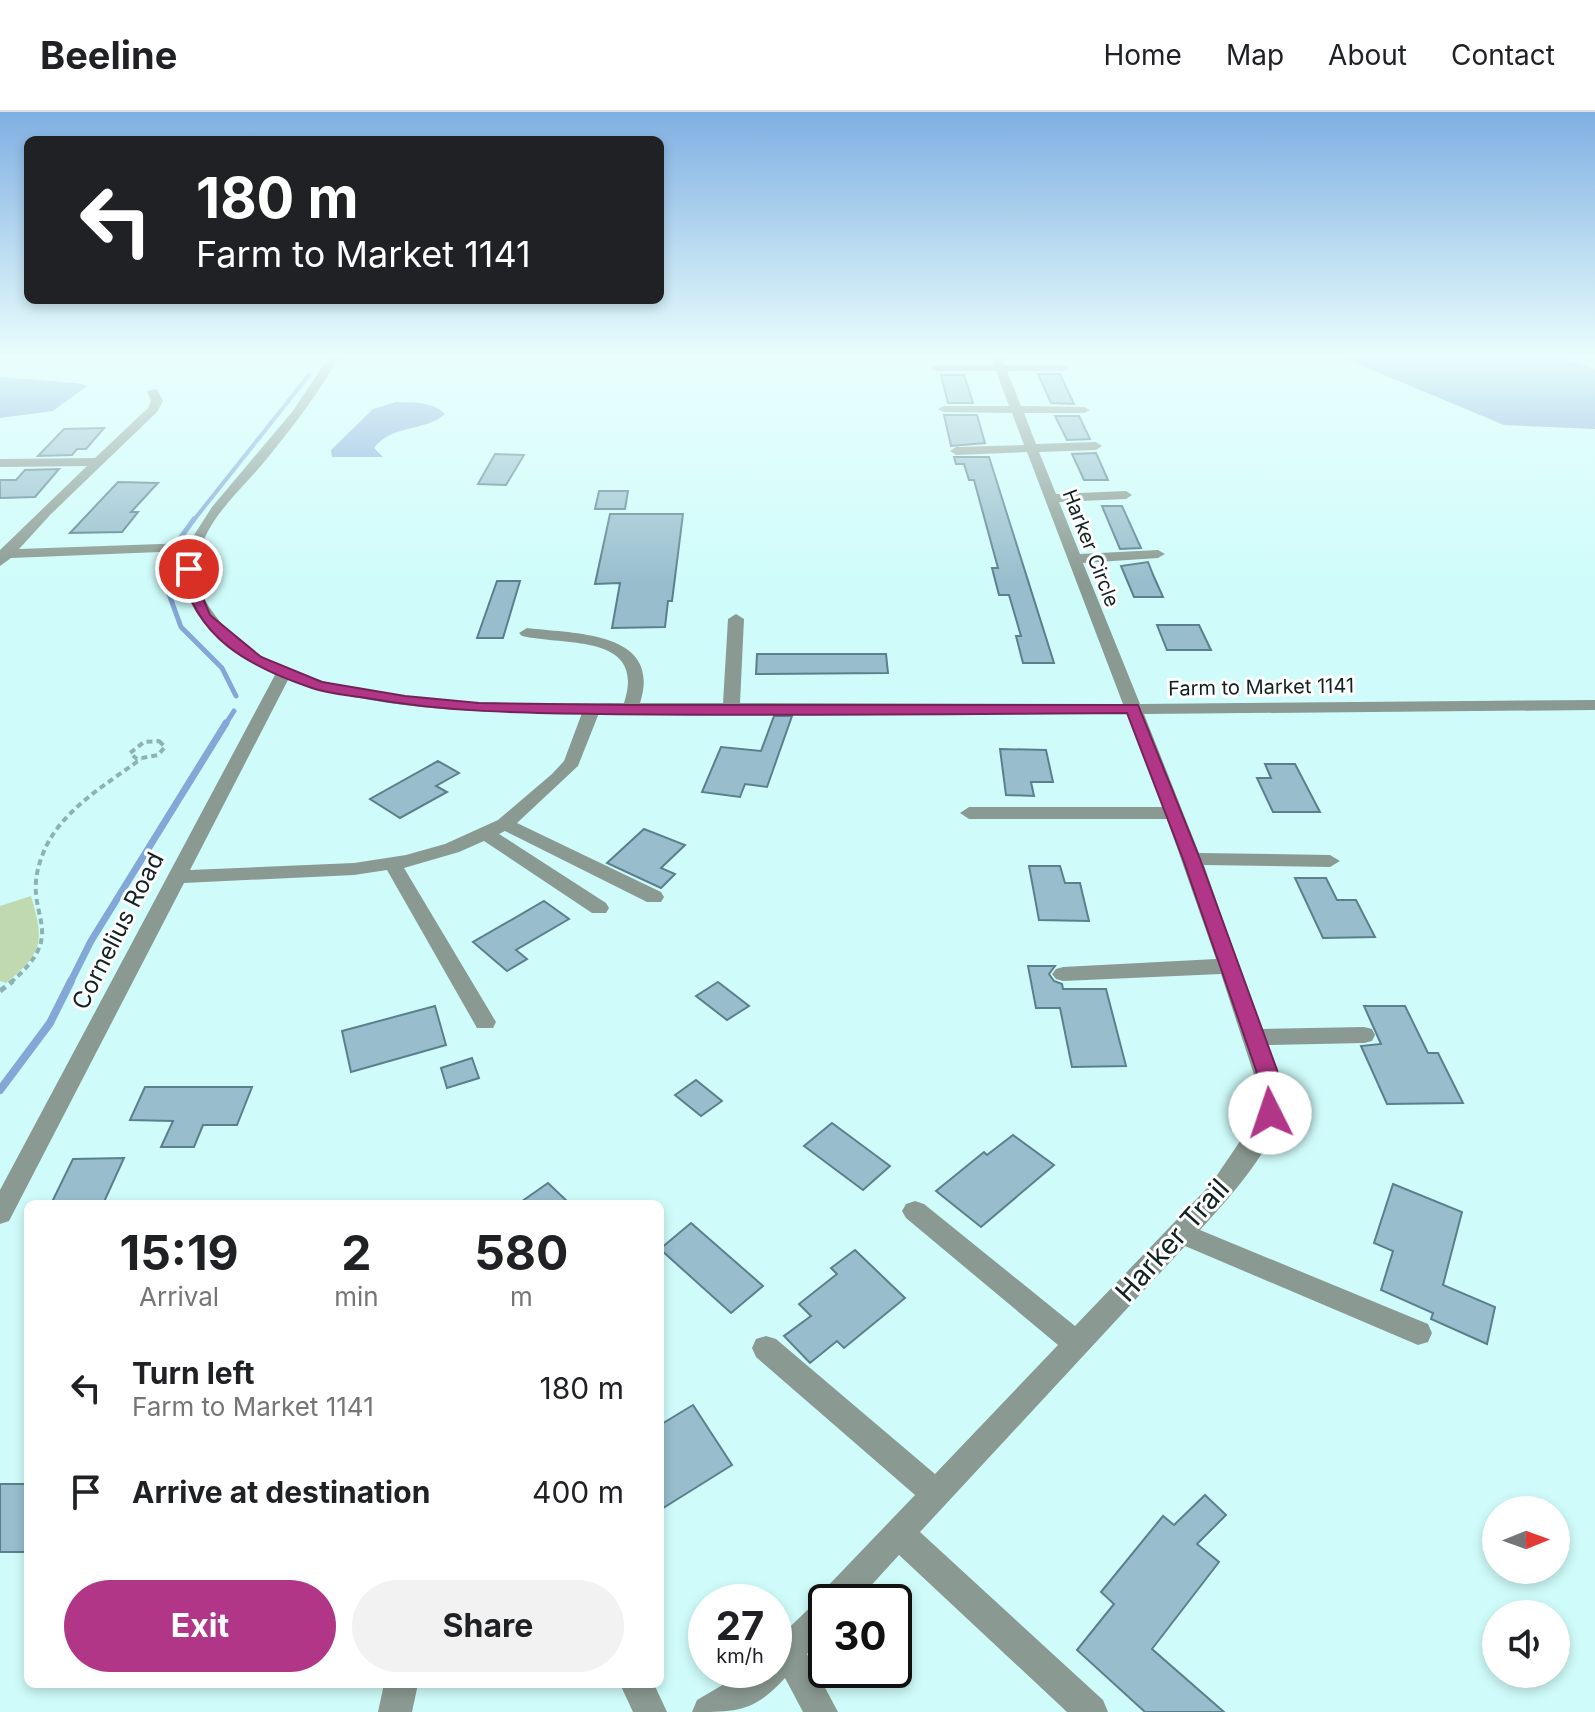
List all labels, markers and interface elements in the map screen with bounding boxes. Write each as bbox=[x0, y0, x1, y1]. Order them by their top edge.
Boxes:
text: Beeline bbox=[40, 32, 177, 78]
text: Home bbox=[1103, 38, 1182, 72]
text: Map bbox=[1226, 38, 1284, 72]
text: About bbox=[1328, 38, 1407, 72]
text: Contact bbox=[1451, 38, 1555, 72]
text: 180 m bbox=[196, 164, 359, 232]
icon: left bbox=[64, 168, 168, 272]
text: Farm to Market 1141 bbox=[196, 232, 531, 276]
street label: Harker Circle bbox=[1058, 486, 1124, 610]
pin bbox=[155, 535, 223, 603]
icon: arrive bbox=[167, 547, 211, 591]
street label: Farm to Market 1141 bbox=[1168, 673, 1354, 701]
street label: Cornelius Road bbox=[65, 847, 170, 1014]
position arrow bbox=[1228, 1071, 1312, 1155]
street label: Harker Trail bbox=[1108, 1172, 1236, 1308]
text: 15:19 bbox=[119, 1223, 239, 1282]
text: 2 bbox=[341, 1223, 372, 1282]
text: 580 bbox=[474, 1223, 568, 1282]
text: Arrival bbox=[139, 1281, 219, 1312]
text: min bbox=[334, 1281, 379, 1312]
text: m bbox=[510, 1281, 533, 1312]
text: Turn left bbox=[132, 1355, 254, 1391]
icon: left bbox=[64, 1366, 108, 1410]
text: 180 m bbox=[540, 1370, 624, 1406]
text: Farm to Market 1141 bbox=[132, 1391, 374, 1422]
icon: arrive bbox=[64, 1470, 108, 1514]
text: Arrive at destination bbox=[132, 1474, 430, 1510]
text: 400 m bbox=[532, 1474, 624, 1510]
north arrow bbox=[1482, 1496, 1570, 1584]
map controls bbox=[1482, 1496, 1570, 1688]
button: Exit bbox=[64, 1580, 336, 1672]
button: Share bbox=[352, 1580, 624, 1672]
speed limit sign: 30 bbox=[808, 1584, 912, 1688]
button: sound bbox=[1482, 1600, 1570, 1688]
text: 27 bbox=[716, 1601, 764, 1650]
text: km/h bbox=[716, 1644, 764, 1668]

